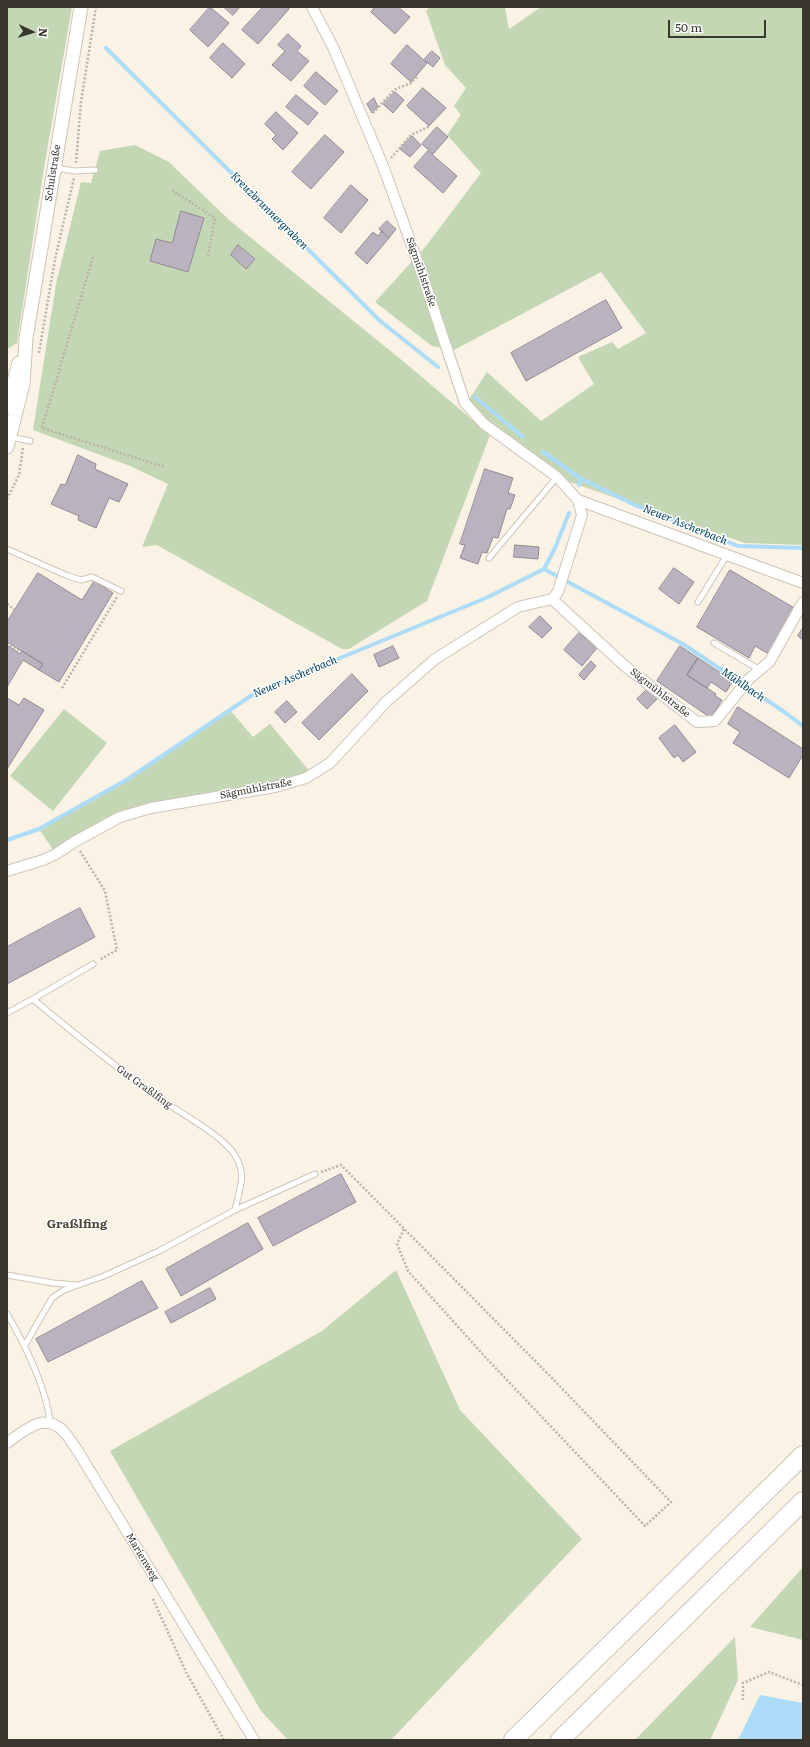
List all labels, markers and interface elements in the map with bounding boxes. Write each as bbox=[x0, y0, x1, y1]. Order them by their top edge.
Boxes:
north arrow bbox=[12, 12, 52, 52]
scale bar bbox=[670, 12, 768, 38]
text: 50 m bbox=[675, 18, 702, 36]
text: N bbox=[36, 28, 52, 38]
street label: Schulstraße bbox=[43, 144, 63, 202]
water label: Kreuzbrunnergraben bbox=[227, 169, 311, 253]
street label: Sägmühlstraße bbox=[403, 236, 439, 308]
water label: Neuer Ascherbach bbox=[641, 502, 729, 548]
water label: Neuer Ascherbach bbox=[251, 653, 339, 701]
water label: Mühlbach bbox=[719, 665, 767, 705]
street label: Sägmühlstraße bbox=[628, 666, 692, 720]
street label: Sägmühlstraße bbox=[219, 776, 293, 802]
street label: Gut Graßlfing bbox=[114, 1063, 174, 1111]
district label: Graßlfing bbox=[47, 1217, 107, 1231]
street label: Marienweg bbox=[123, 1531, 161, 1583]

